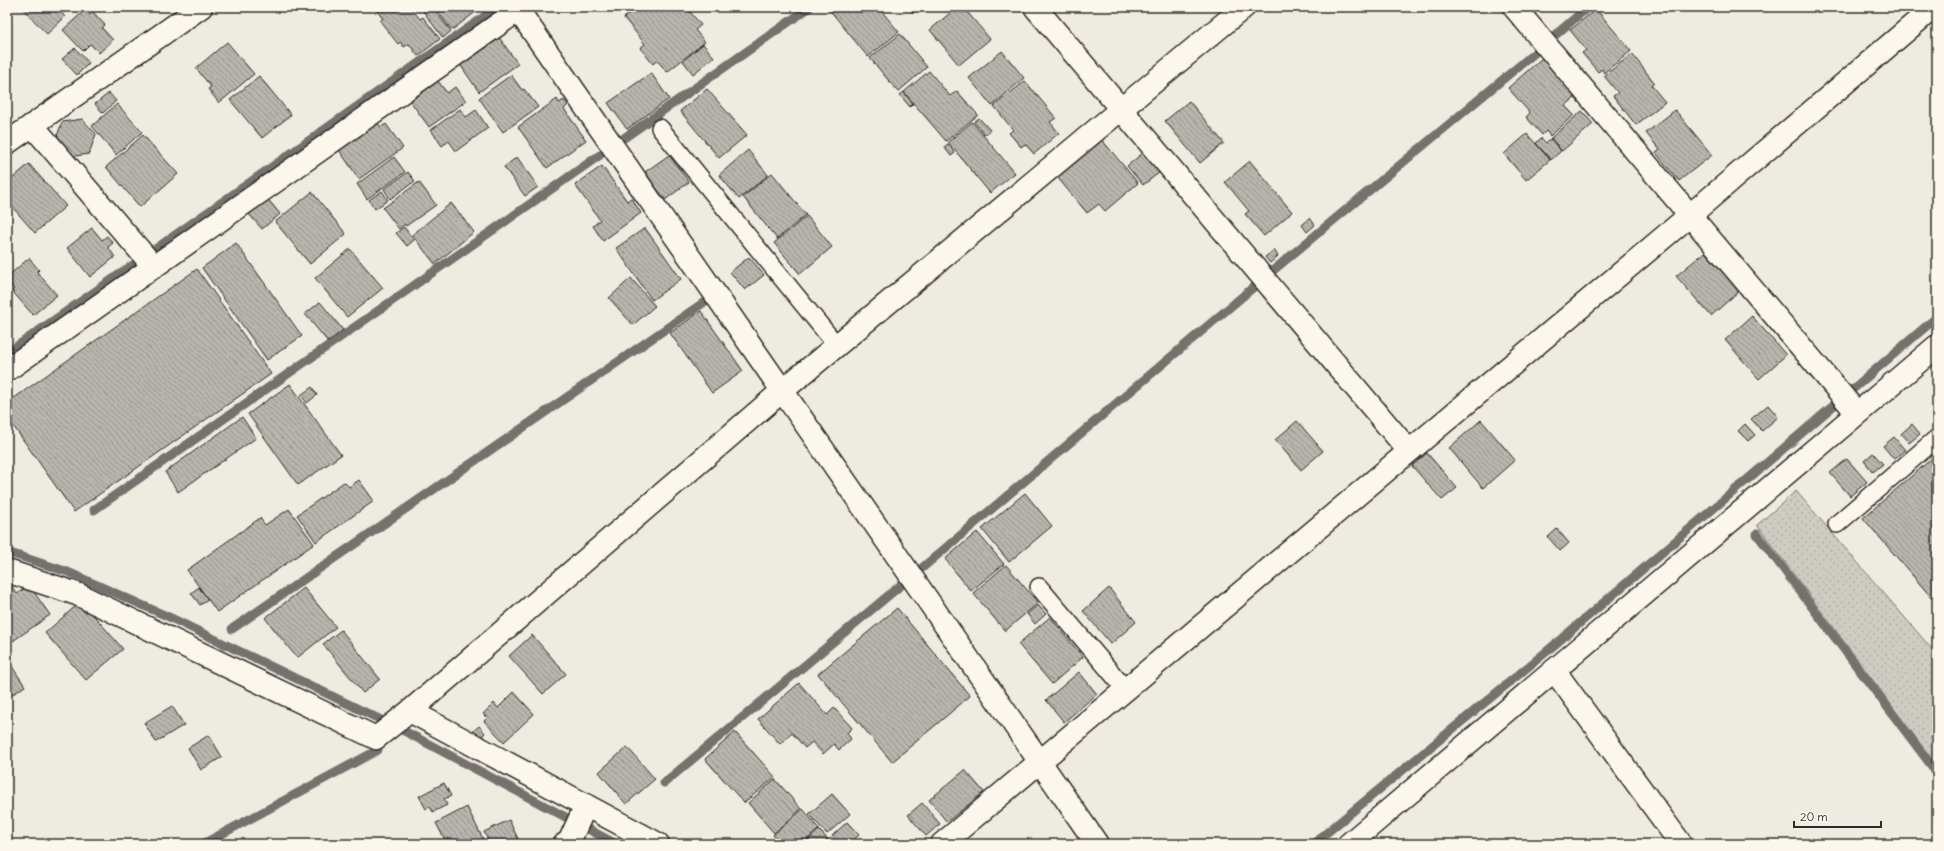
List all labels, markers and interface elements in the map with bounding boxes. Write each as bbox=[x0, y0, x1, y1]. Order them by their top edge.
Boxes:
scale bar bbox=[1794, 803, 1881, 829]
text: 20 m bbox=[1800, 809, 1828, 824]

